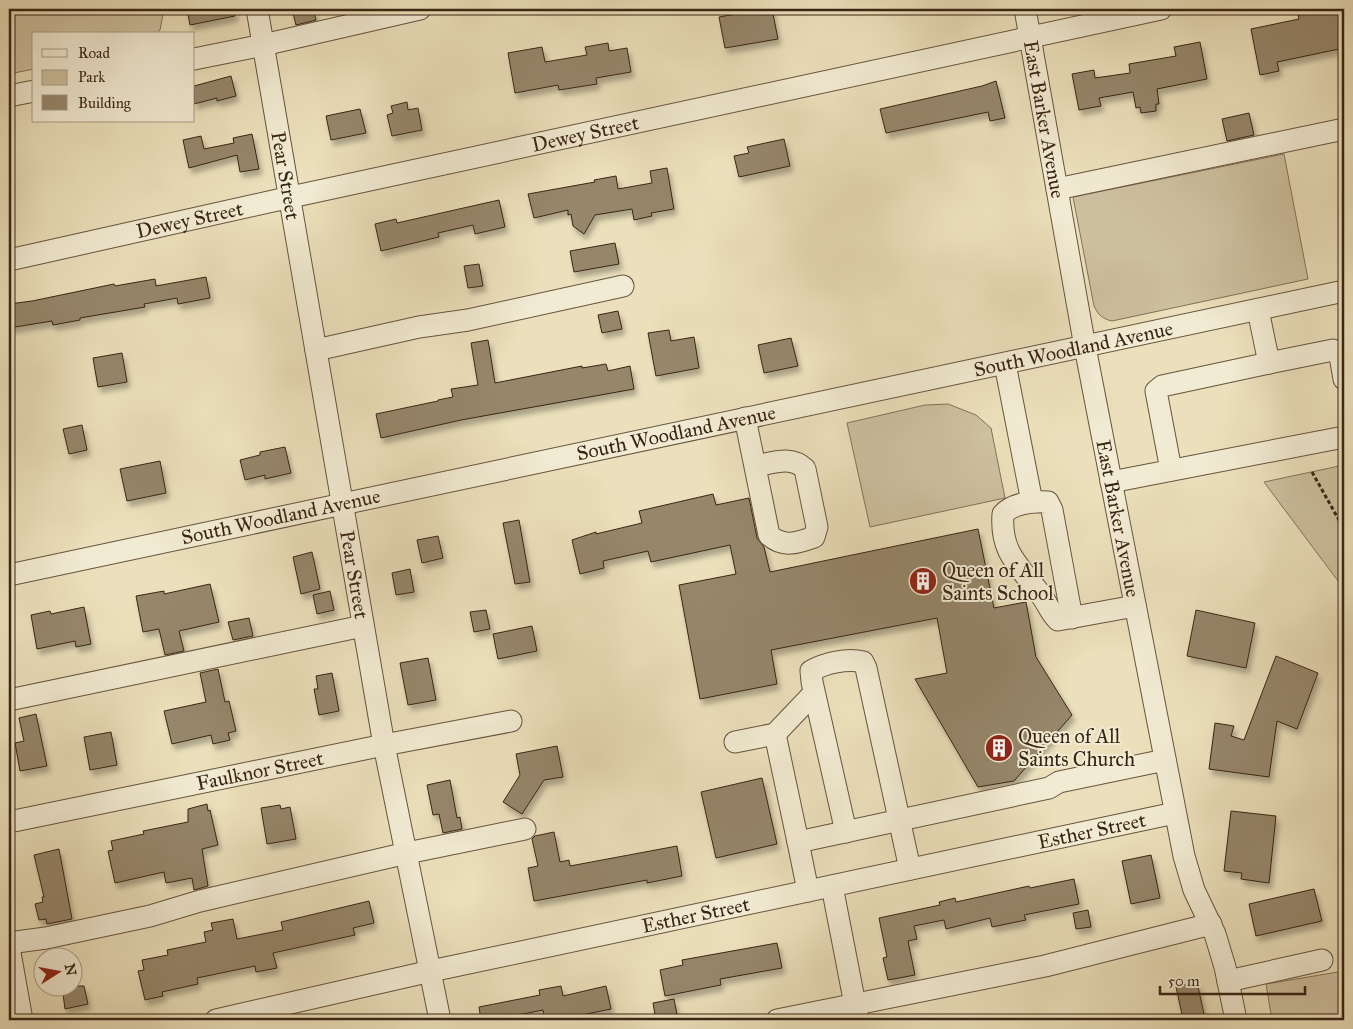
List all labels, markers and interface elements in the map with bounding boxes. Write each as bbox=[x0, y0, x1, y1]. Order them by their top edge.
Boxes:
legend bbox=[32, 32, 195, 122]
street label: East Barker Avenue bbox=[1019, 38, 1070, 200]
text: Road bbox=[78, 44, 110, 62]
text: Park bbox=[78, 68, 105, 86]
text: Building bbox=[78, 94, 132, 112]
street label: Dewey Street bbox=[530, 110, 641, 157]
street label: Pear Street bbox=[266, 129, 305, 222]
street label: Dewey Street bbox=[134, 196, 245, 243]
street label: South Woodland Avenue bbox=[972, 316, 1175, 382]
street label: South Woodland Avenue bbox=[574, 400, 778, 465]
street label: East Barker Avenue bbox=[1091, 438, 1145, 599]
street label: South Woodland Avenue bbox=[179, 483, 382, 549]
street label: Pear Street bbox=[335, 529, 374, 621]
place label: Queen of All Saints School bbox=[942, 558, 1054, 605]
building icon: Queen of All Saints School bbox=[908, 566, 938, 596]
place label: Queen of All Saints Church bbox=[1018, 724, 1135, 771]
building icon: Queen of All Saints Church bbox=[984, 733, 1014, 763]
street label: Faulknor Street bbox=[194, 746, 325, 795]
street label: Esther Street bbox=[1036, 808, 1148, 854]
street label: Esther Street bbox=[639, 892, 752, 938]
north arrow bbox=[32, 946, 82, 996]
text: N bbox=[61, 962, 80, 977]
scale bar bbox=[1160, 964, 1306, 996]
text: 50 m bbox=[1168, 972, 1200, 990]

